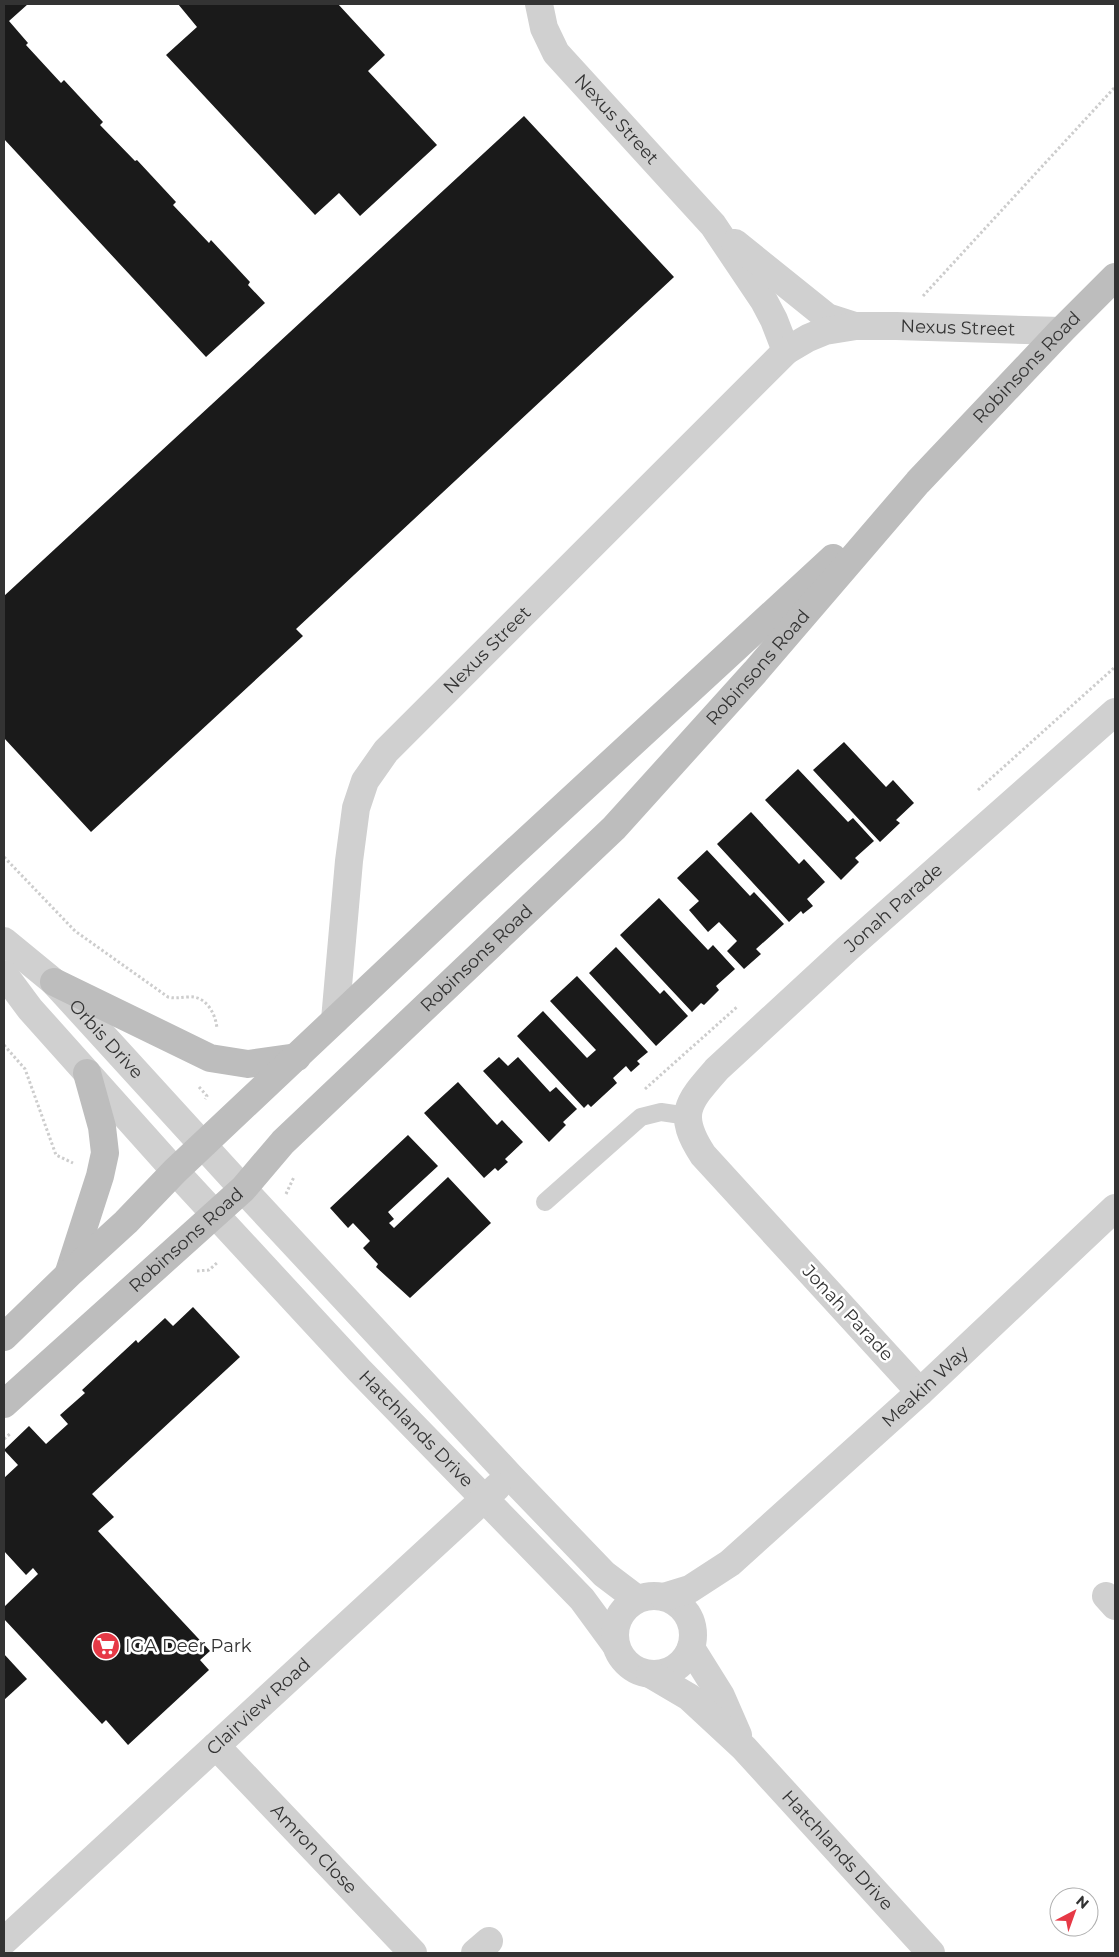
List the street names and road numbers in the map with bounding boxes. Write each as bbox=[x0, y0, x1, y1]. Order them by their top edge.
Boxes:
street label: Nexus Street bbox=[570, 69, 663, 169]
street label: Robinsons Road bbox=[968, 307, 1085, 428]
street label: Nexus Street bbox=[900, 315, 1015, 341]
street label: Nexus Street bbox=[439, 602, 535, 698]
street label: Robinsons Road bbox=[701, 605, 814, 730]
street label: Jonah Parade bbox=[839, 859, 947, 958]
street label: Robinsons Road bbox=[416, 900, 537, 1017]
street label: Orbis Drive bbox=[64, 995, 148, 1084]
street label: Robinsons Road bbox=[124, 1183, 248, 1297]
street label: Jonah Parade bbox=[797, 1260, 898, 1366]
street label: Meakin Way bbox=[877, 1341, 973, 1432]
street label: Hatchlands Drive bbox=[354, 1366, 478, 1492]
street label: Clairview Road bbox=[202, 1653, 315, 1760]
street label: Hatchlands Drive bbox=[777, 1786, 898, 1915]
street label: Amron Close bbox=[266, 1799, 362, 1898]

